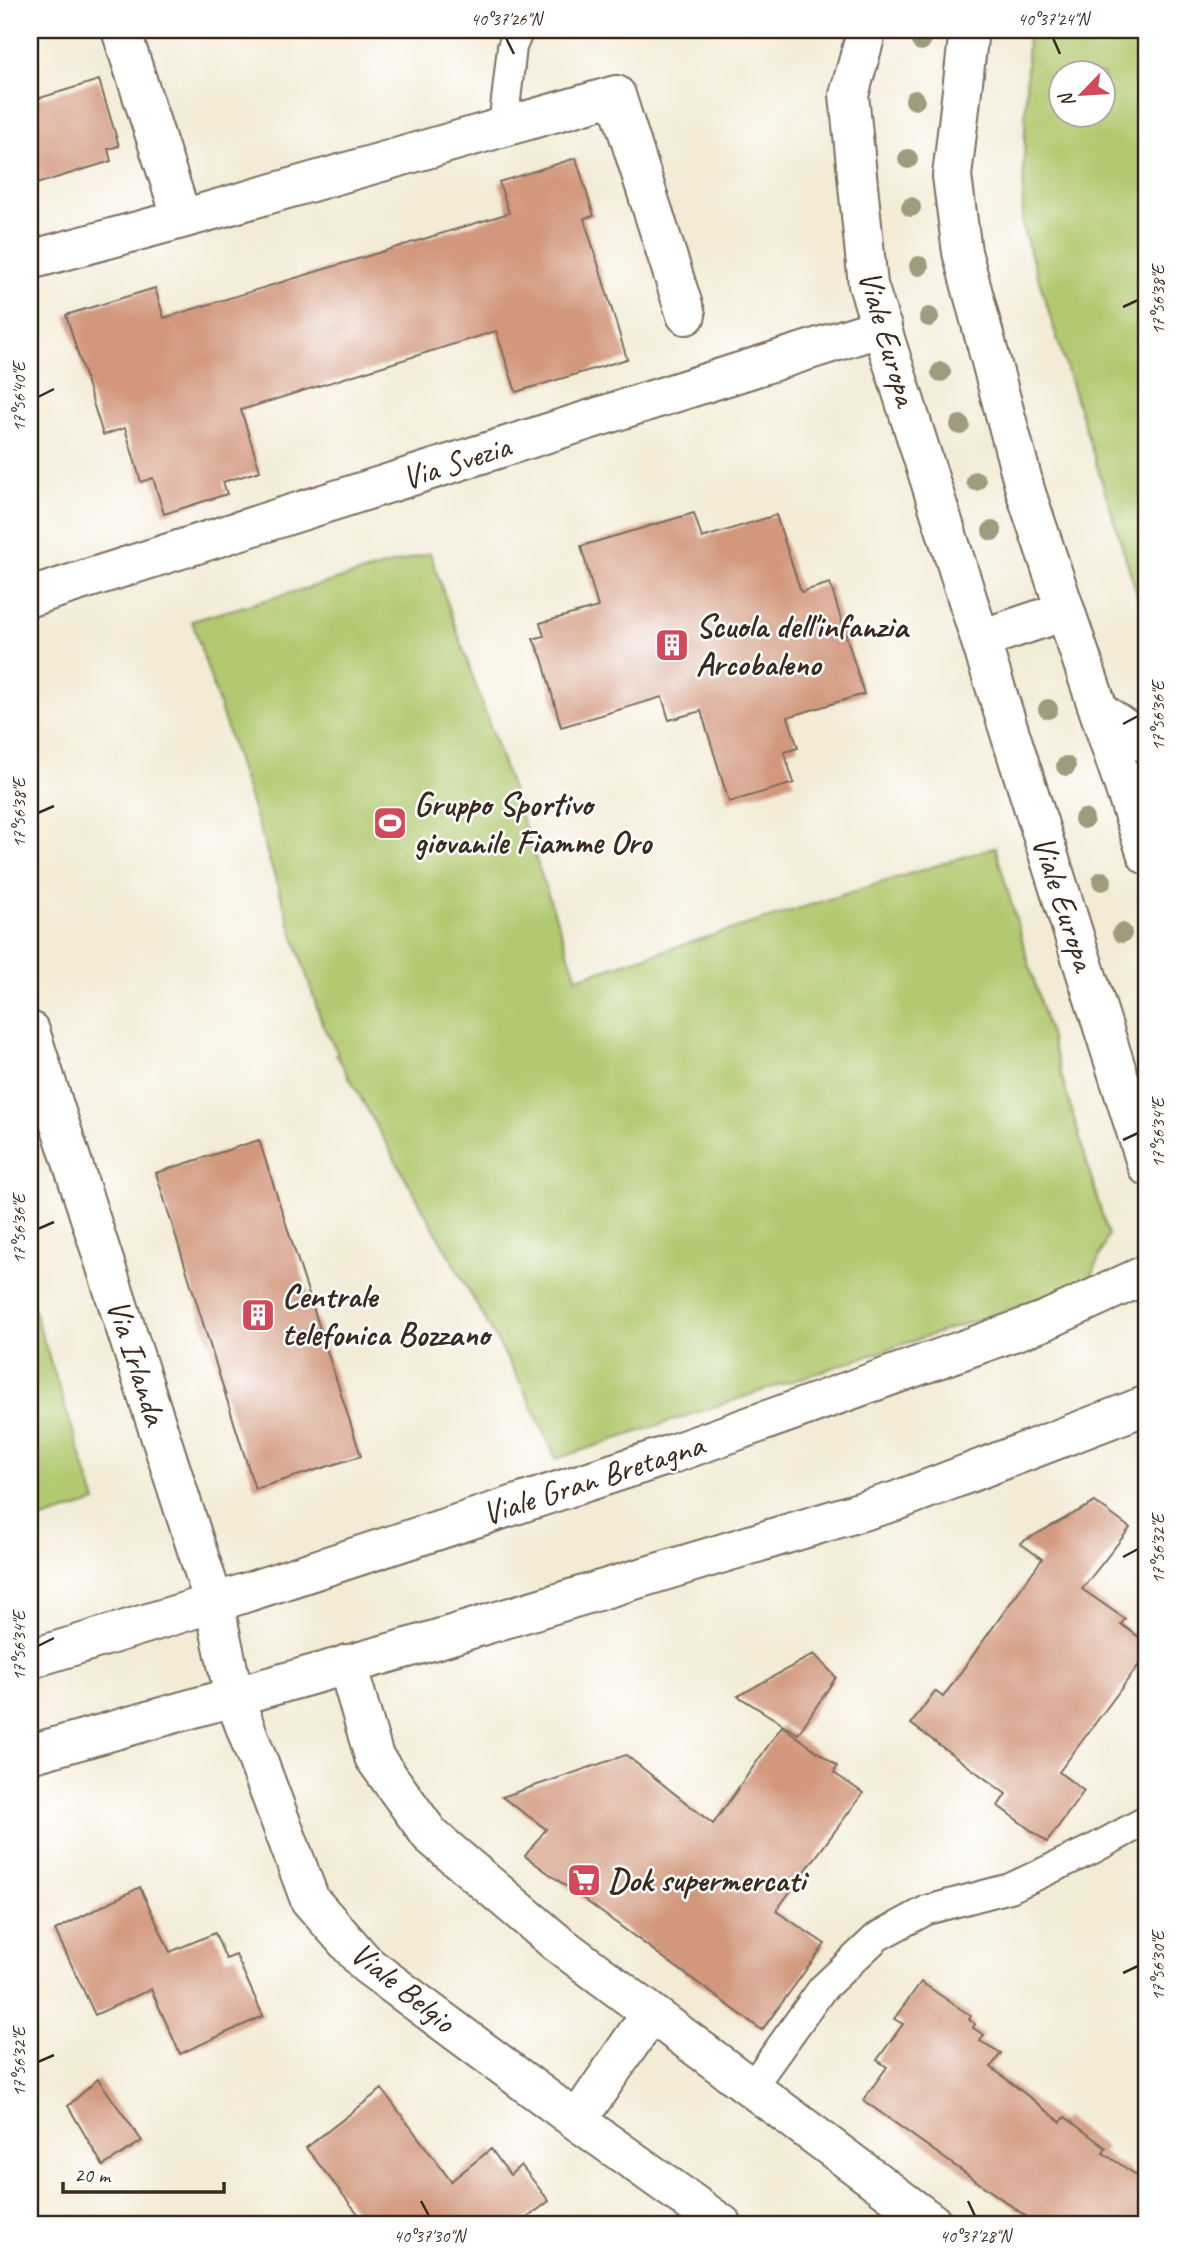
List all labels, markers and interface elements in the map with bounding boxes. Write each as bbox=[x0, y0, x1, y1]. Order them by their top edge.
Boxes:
text: 40°37'26"N bbox=[471, 8, 545, 30]
text: 40°37'24"N bbox=[1018, 8, 1092, 30]
north arrow bbox=[1048, 60, 1118, 130]
text: N bbox=[1053, 87, 1081, 111]
text: 17°56'38"E bbox=[1147, 263, 1169, 335]
street label: Viale Europa bbox=[849, 265, 928, 413]
text: 17°56'40"E bbox=[8, 360, 30, 432]
street label: Via Svezia bbox=[397, 424, 517, 499]
place label: Scuola dell'infanzia Arcobaleno bbox=[696, 605, 910, 685]
building icon: Scuola dell'infanzia Arcobaleno bbox=[653, 626, 691, 664]
text: 17°56'36"E bbox=[1147, 679, 1169, 751]
text: 17°56'38"E bbox=[8, 776, 30, 848]
place label: Gruppo Sportivo giovanile Fiamme Oro bbox=[414, 783, 653, 863]
sports icon: Gruppo Sportivo giovanile Fiamme Oro bbox=[371, 804, 409, 842]
street label: Viale Europa bbox=[1023, 830, 1106, 978]
text: 17°56'34"E bbox=[1147, 1096, 1169, 1168]
text: 17°56'36"E bbox=[8, 1192, 30, 1264]
place label: Centrale telefonica Bozzano bbox=[282, 1275, 493, 1355]
street label: Via Irlanda bbox=[97, 1294, 178, 1433]
building icon: Centrale telefonica Bozzano bbox=[239, 1296, 277, 1334]
street label: Viale Gran Bretagna bbox=[477, 1423, 711, 1535]
text: 17°56'32"E bbox=[1147, 1512, 1169, 1584]
text: 17°56'34"E bbox=[8, 1609, 30, 1681]
place label: Dok supermercati bbox=[608, 1859, 810, 1901]
supermarket icon: Dok supermercati bbox=[565, 1861, 603, 1899]
text: 17°56'30"E bbox=[1147, 1929, 1169, 2001]
street label: Viale Belgio bbox=[342, 1932, 465, 2043]
text: 17°56'32"E bbox=[8, 2025, 30, 2097]
scale bar bbox=[63, 2150, 224, 2194]
text: 20 m bbox=[74, 2162, 112, 2188]
text: 40°37'30"N bbox=[394, 2225, 468, 2247]
text: 40°37'28"N bbox=[940, 2225, 1014, 2247]

